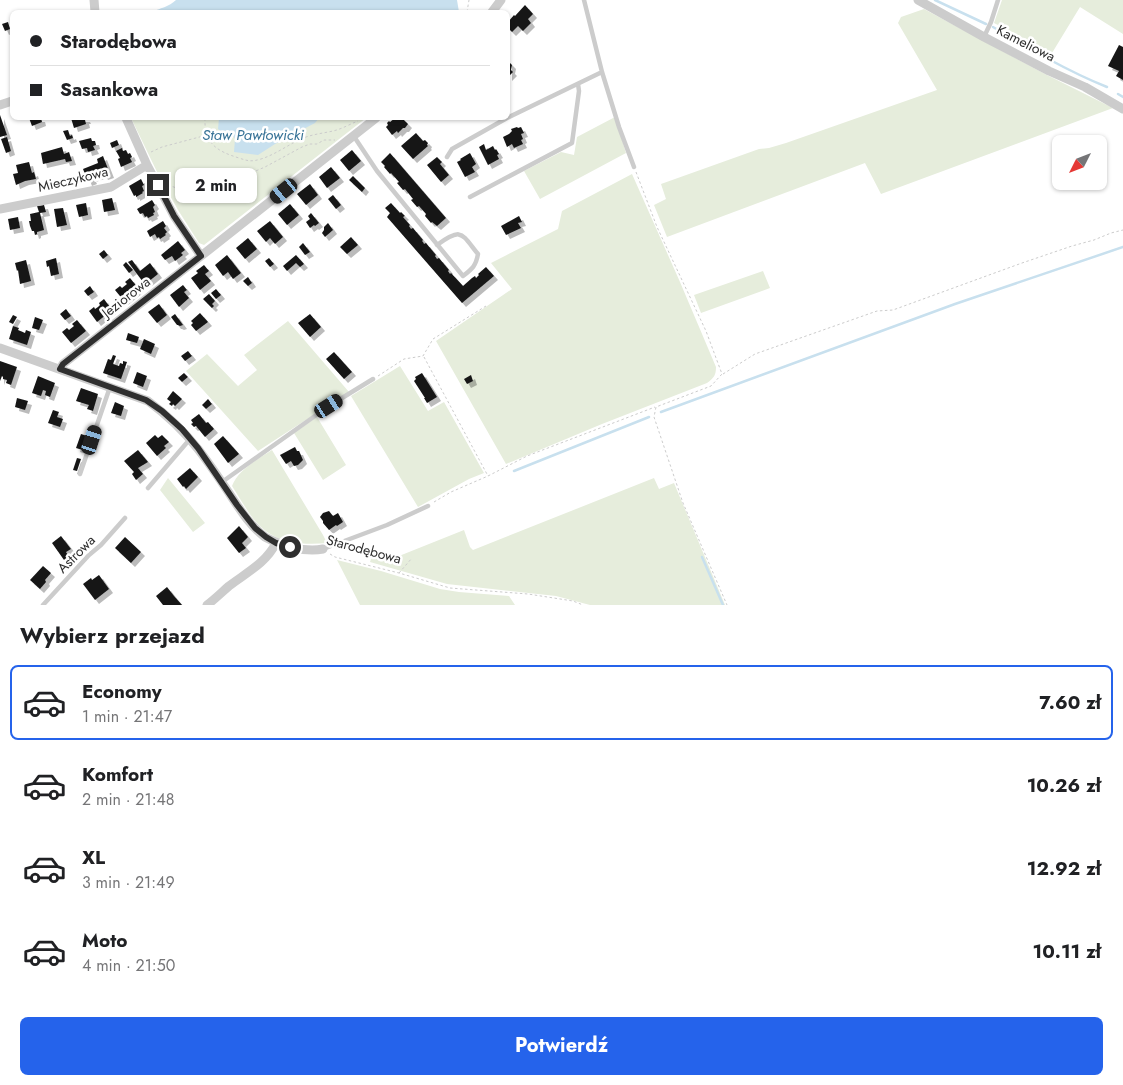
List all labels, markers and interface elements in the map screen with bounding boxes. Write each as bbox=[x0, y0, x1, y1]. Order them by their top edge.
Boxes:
street label: Kameliowa bbox=[993, 20, 1059, 66]
text: Starodębowa bbox=[60, 28, 177, 55]
text: Sasankowa bbox=[60, 76, 158, 103]
water label: Staw Pawłowicki bbox=[202, 124, 304, 146]
north arrow bbox=[1052, 135, 1108, 190]
map controls bbox=[1052, 135, 1107, 190]
street label: Mieczykowa bbox=[36, 161, 110, 197]
callout: 2 min bbox=[176, 168, 258, 202]
route end bbox=[147, 174, 169, 196]
text: 2 min bbox=[195, 174, 237, 197]
car bbox=[267, 176, 300, 206]
street label: Jeziorowa bbox=[96, 272, 154, 323]
car bbox=[312, 392, 345, 420]
car bbox=[80, 423, 103, 457]
street label: Starodębowa bbox=[324, 529, 404, 569]
street label: Astrowa bbox=[52, 530, 100, 578]
route start bbox=[279, 536, 301, 558]
text: Wybierz przejazd bbox=[20, 619, 205, 651]
text: Economy bbox=[82, 678, 162, 705]
icon: car bbox=[22, 680, 67, 725]
text: 7.60 zł bbox=[1039, 689, 1101, 716]
text: 1 min · 21:47 bbox=[82, 705, 172, 728]
text: Komfort bbox=[82, 761, 153, 788]
icon: car bbox=[22, 763, 67, 808]
text: 10.26 zł bbox=[1027, 772, 1101, 799]
text: 2 min · 21:48 bbox=[82, 788, 175, 811]
text: XL bbox=[82, 844, 105, 871]
icon: car bbox=[22, 846, 67, 891]
text: 12.92 zł bbox=[1027, 855, 1101, 882]
text: 3 min · 21:49 bbox=[82, 871, 175, 894]
text: Moto bbox=[82, 927, 127, 954]
icon: car bbox=[22, 929, 67, 974]
text: 10.11 zł bbox=[1033, 938, 1101, 965]
text: 4 min · 21:50 bbox=[82, 954, 175, 977]
button: Potwierdź bbox=[20, 1017, 1103, 1075]

